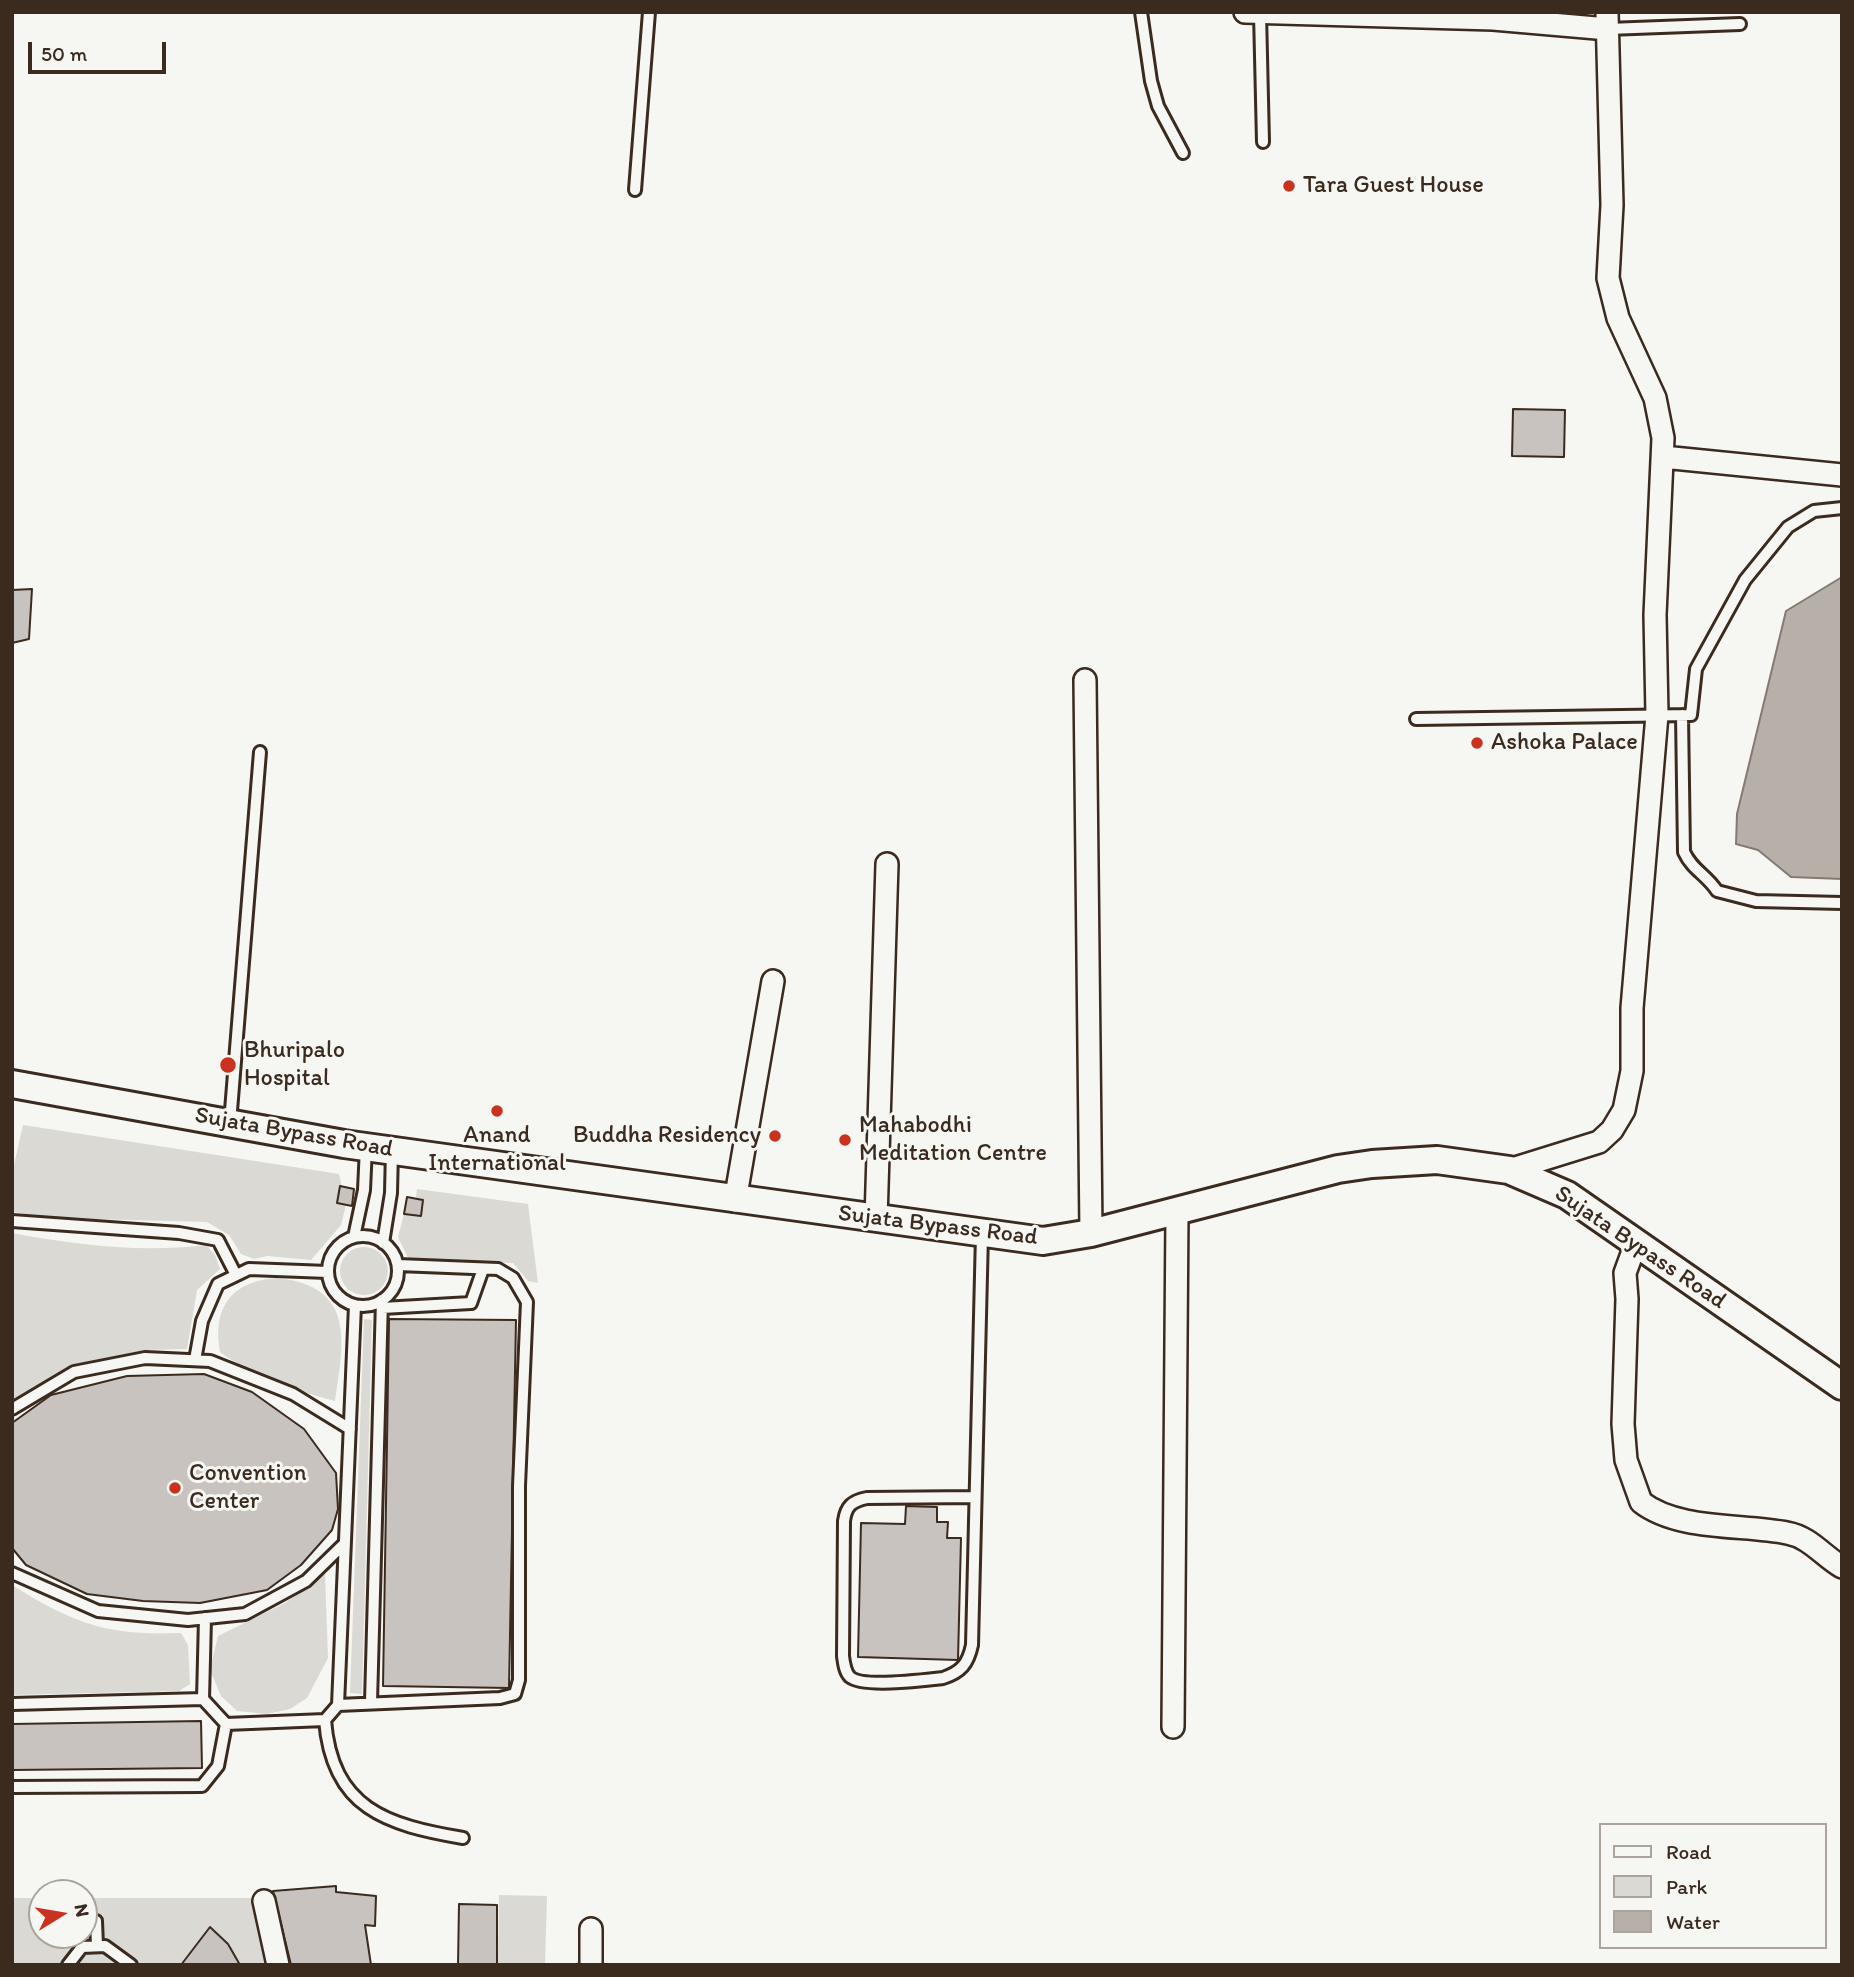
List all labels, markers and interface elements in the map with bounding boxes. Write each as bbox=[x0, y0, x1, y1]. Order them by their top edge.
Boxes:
scale bar bbox=[32, 28, 170, 72]
text: 50 m bbox=[41, 41, 87, 66]
place label: Tara Guest House bbox=[1303, 172, 1484, 200]
marker: Tara Guest House bbox=[1281, 178, 1297, 194]
place label: Ashoka Palace bbox=[1491, 729, 1638, 757]
marker: Ashoka Palace bbox=[1469, 735, 1485, 751]
place label: Bhuripalo Hospital bbox=[244, 1037, 345, 1093]
marker: Bhuripalo Hospital bbox=[218, 1055, 238, 1075]
street label: Sujata Bypass Road bbox=[193, 1101, 395, 1165]
marker: Anand International bbox=[489, 1103, 505, 1119]
place label: Mahabodhi Meditation Centre bbox=[859, 1112, 1047, 1168]
place label: Anand International bbox=[428, 1122, 566, 1178]
place label: Buddha Residency bbox=[573, 1122, 761, 1150]
marker: Buddha Residency bbox=[767, 1128, 783, 1144]
marker: Mahabodhi Meditation Centre bbox=[837, 1132, 853, 1148]
street label: Sujata Bypass Road bbox=[1549, 1180, 1731, 1316]
street label: Sujata Bypass Road bbox=[837, 1199, 1039, 1253]
place label: Convention Center bbox=[189, 1460, 307, 1516]
marker: Convention Center bbox=[167, 1480, 183, 1496]
legend bbox=[1598, 1823, 1826, 1949]
text: Road bbox=[1666, 1839, 1711, 1864]
text: Park bbox=[1666, 1874, 1707, 1899]
north arrow bbox=[28, 1879, 98, 1949]
text: N bbox=[70, 1902, 95, 1919]
text: Water bbox=[1666, 1909, 1720, 1934]

